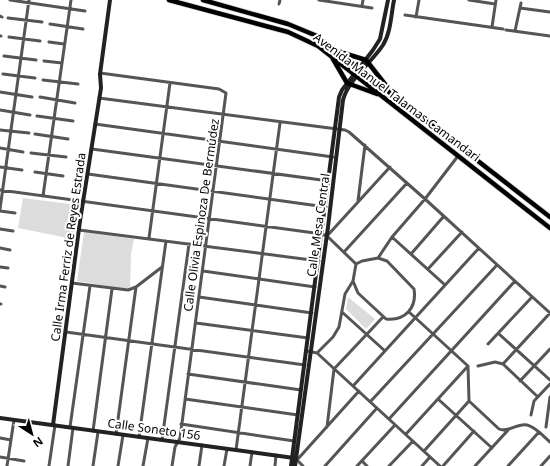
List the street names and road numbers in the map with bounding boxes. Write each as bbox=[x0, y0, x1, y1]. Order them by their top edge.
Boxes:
street label: Avenida Manuel Talamas Camandari bbox=[310, 29, 484, 165]
street label: Calle Olivia Espinoza De Bermúdez bbox=[179, 117, 223, 312]
street label: Calle Irma Ferriz de Reyes Estrada bbox=[46, 151, 90, 343]
street label: Calle Mesa Central bbox=[302, 172, 334, 278]
street label: Calle Soneto 156 bbox=[106, 414, 202, 444]

